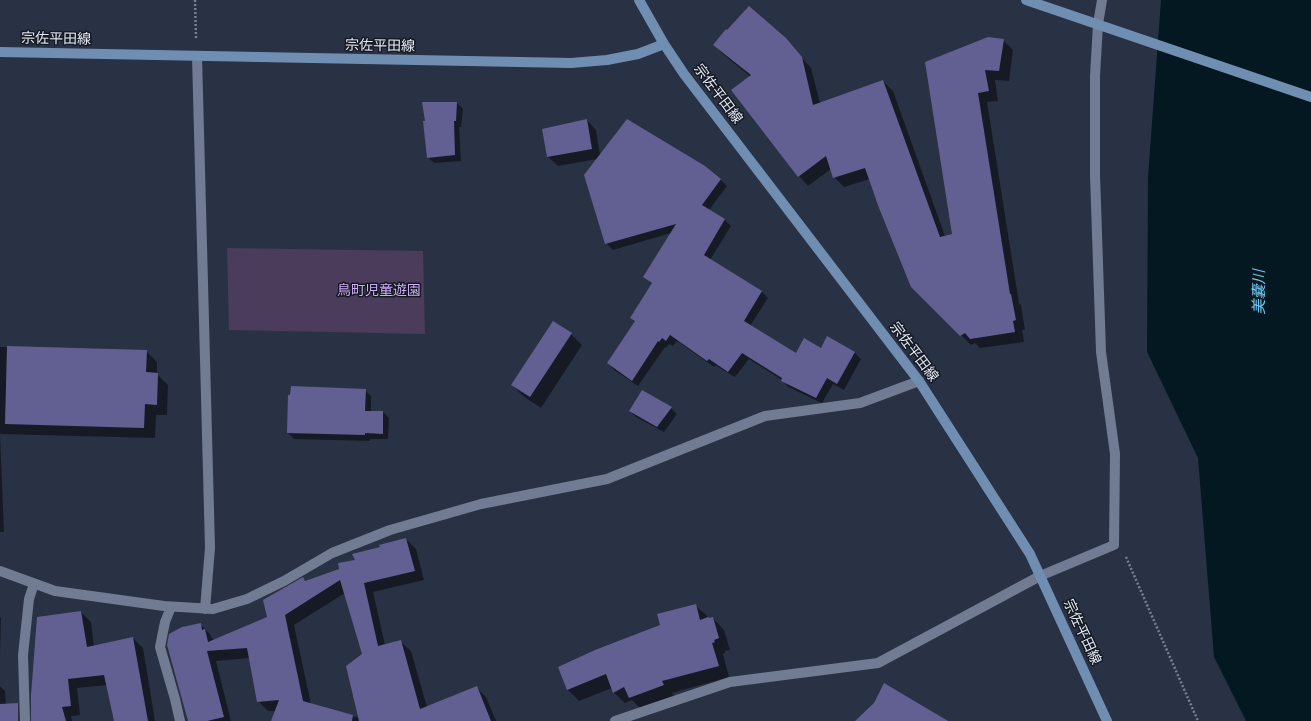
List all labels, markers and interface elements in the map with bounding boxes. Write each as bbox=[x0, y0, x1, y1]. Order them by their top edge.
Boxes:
street label: 宗佐平田線 bbox=[21, 30, 91, 48]
street label: 宗佐平田線 bbox=[345, 37, 415, 55]
street label: 宗佐平田線 bbox=[690, 61, 746, 127]
water label: 美嚢川 bbox=[1250, 270, 1268, 314]
park label: 鳥町児童遊園 bbox=[337, 283, 421, 299]
street label: 宗佐平田線 bbox=[886, 319, 942, 385]
street label: 宗佐平田線 bbox=[1060, 597, 1104, 667]

